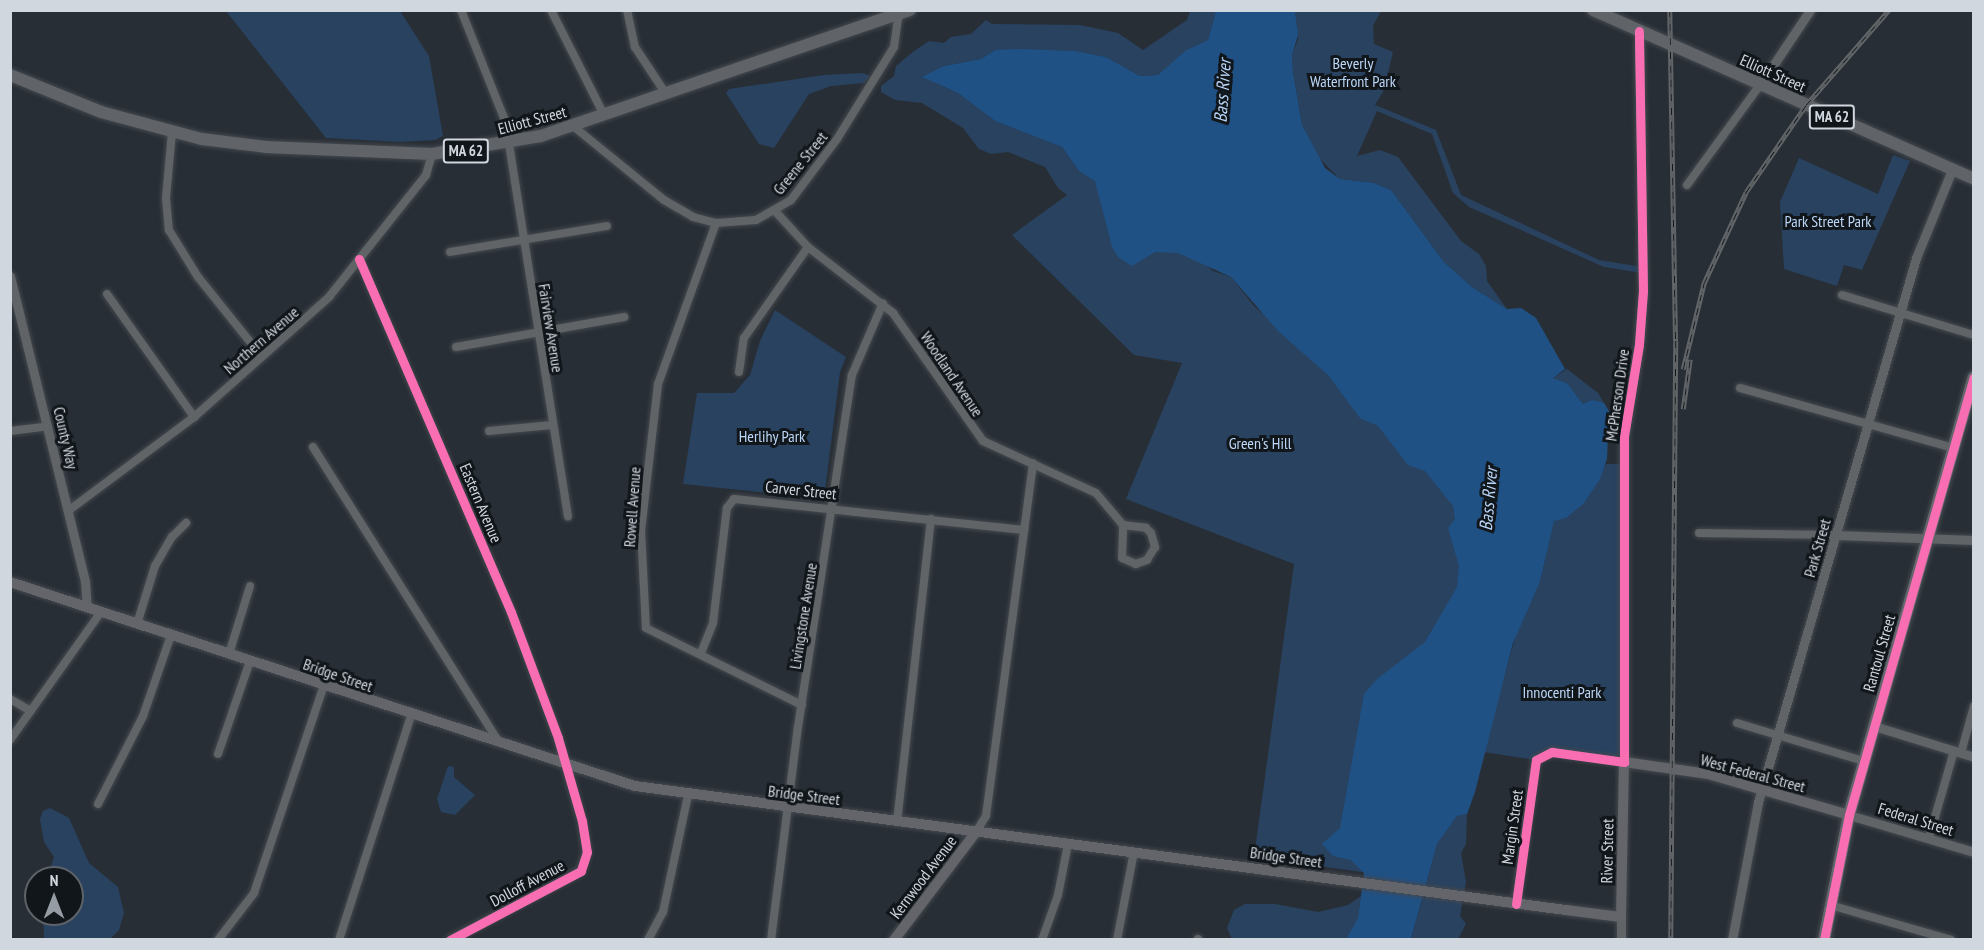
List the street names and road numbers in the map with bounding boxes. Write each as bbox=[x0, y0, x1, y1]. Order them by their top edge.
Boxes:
street label: Elliott Street bbox=[1737, 50, 1809, 96]
street label: Elliott Street bbox=[496, 102, 568, 138]
road number: MA 62 bbox=[1808, 105, 1856, 129]
street label: Greene Street bbox=[769, 128, 831, 198]
road number: MA 62 bbox=[442, 139, 490, 163]
street label: Fairview Avenue bbox=[534, 282, 568, 374]
street label: Northern Avenue bbox=[219, 302, 303, 378]
street label: Woodland Avenue bbox=[916, 328, 988, 420]
street label: McPherson Drive bbox=[1601, 348, 1633, 442]
street label: County Way bbox=[49, 405, 83, 471]
street label: Eastern Avenue bbox=[456, 460, 506, 546]
street label: Rowell Avenue bbox=[620, 466, 644, 548]
street label: Carver Street bbox=[764, 477, 838, 503]
street label: Park Street bbox=[1799, 516, 1835, 580]
street label: Livingstone Avenue bbox=[785, 561, 821, 671]
street label: Rantoul Street bbox=[1859, 612, 1899, 694]
street label: Bridge Street bbox=[301, 654, 375, 696]
street label: West Federal Street bbox=[1698, 750, 1808, 796]
street label: Bridge Street bbox=[767, 781, 841, 809]
street label: Margin Street bbox=[1497, 789, 1527, 865]
street label: Federal Street bbox=[1876, 798, 1956, 840]
street label: River Street bbox=[1597, 818, 1617, 884]
street label: Kernwood Avenue bbox=[885, 832, 961, 922]
street label: Bridge Street bbox=[1249, 842, 1323, 872]
street label: Dolloff Avenue bbox=[486, 855, 568, 911]

